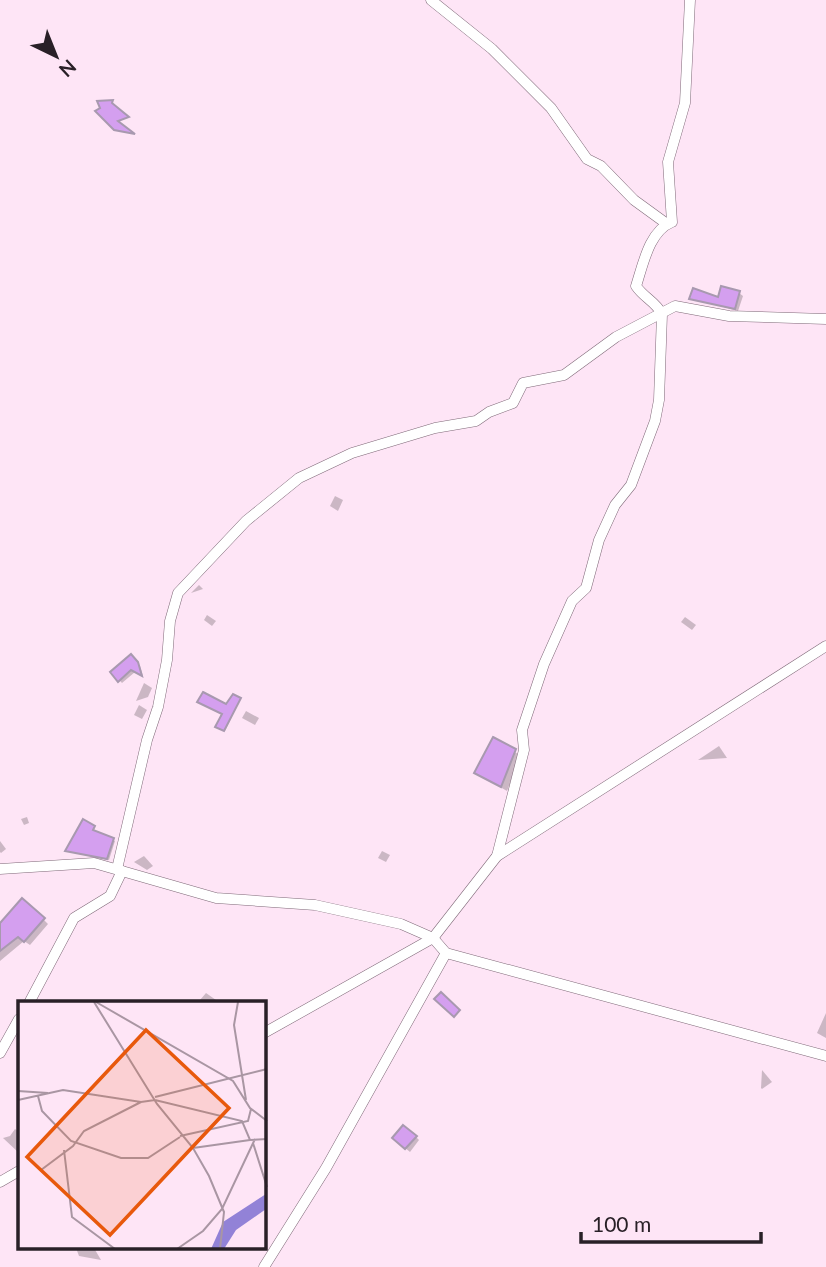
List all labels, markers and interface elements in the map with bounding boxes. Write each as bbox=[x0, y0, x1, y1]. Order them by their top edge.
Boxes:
north arrow bbox=[21, 21, 91, 91]
text: N bbox=[55, 55, 81, 82]
inset map bbox=[18, 1001, 266, 1250]
scale bar bbox=[581, 1200, 761, 1244]
text: 100 m bbox=[592, 1211, 651, 1236]

